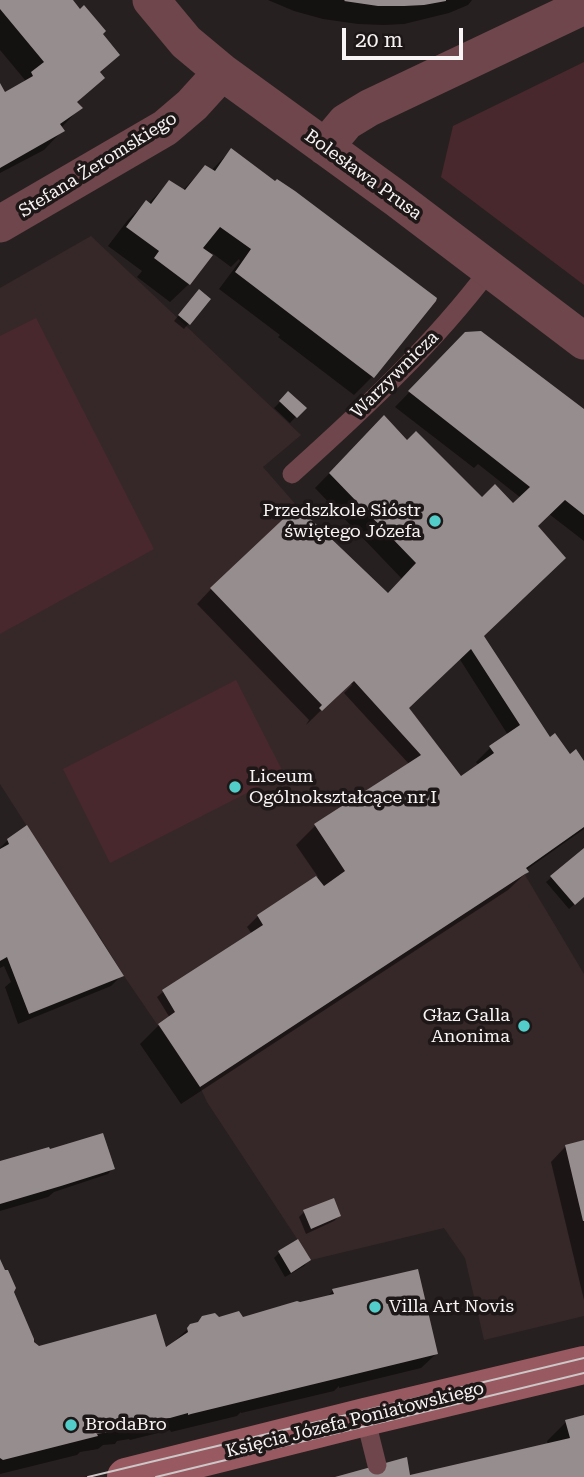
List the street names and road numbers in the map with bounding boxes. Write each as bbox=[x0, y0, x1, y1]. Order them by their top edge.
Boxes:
street label: Stefana Żeromskiego bbox=[15, 108, 181, 222]
street label: Bolesława Prusa bbox=[300, 125, 426, 225]
street label: Warzywnicza bbox=[347, 327, 443, 423]
street label: Księcia Józefa Poniatowskiego bbox=[224, 1377, 486, 1463]

